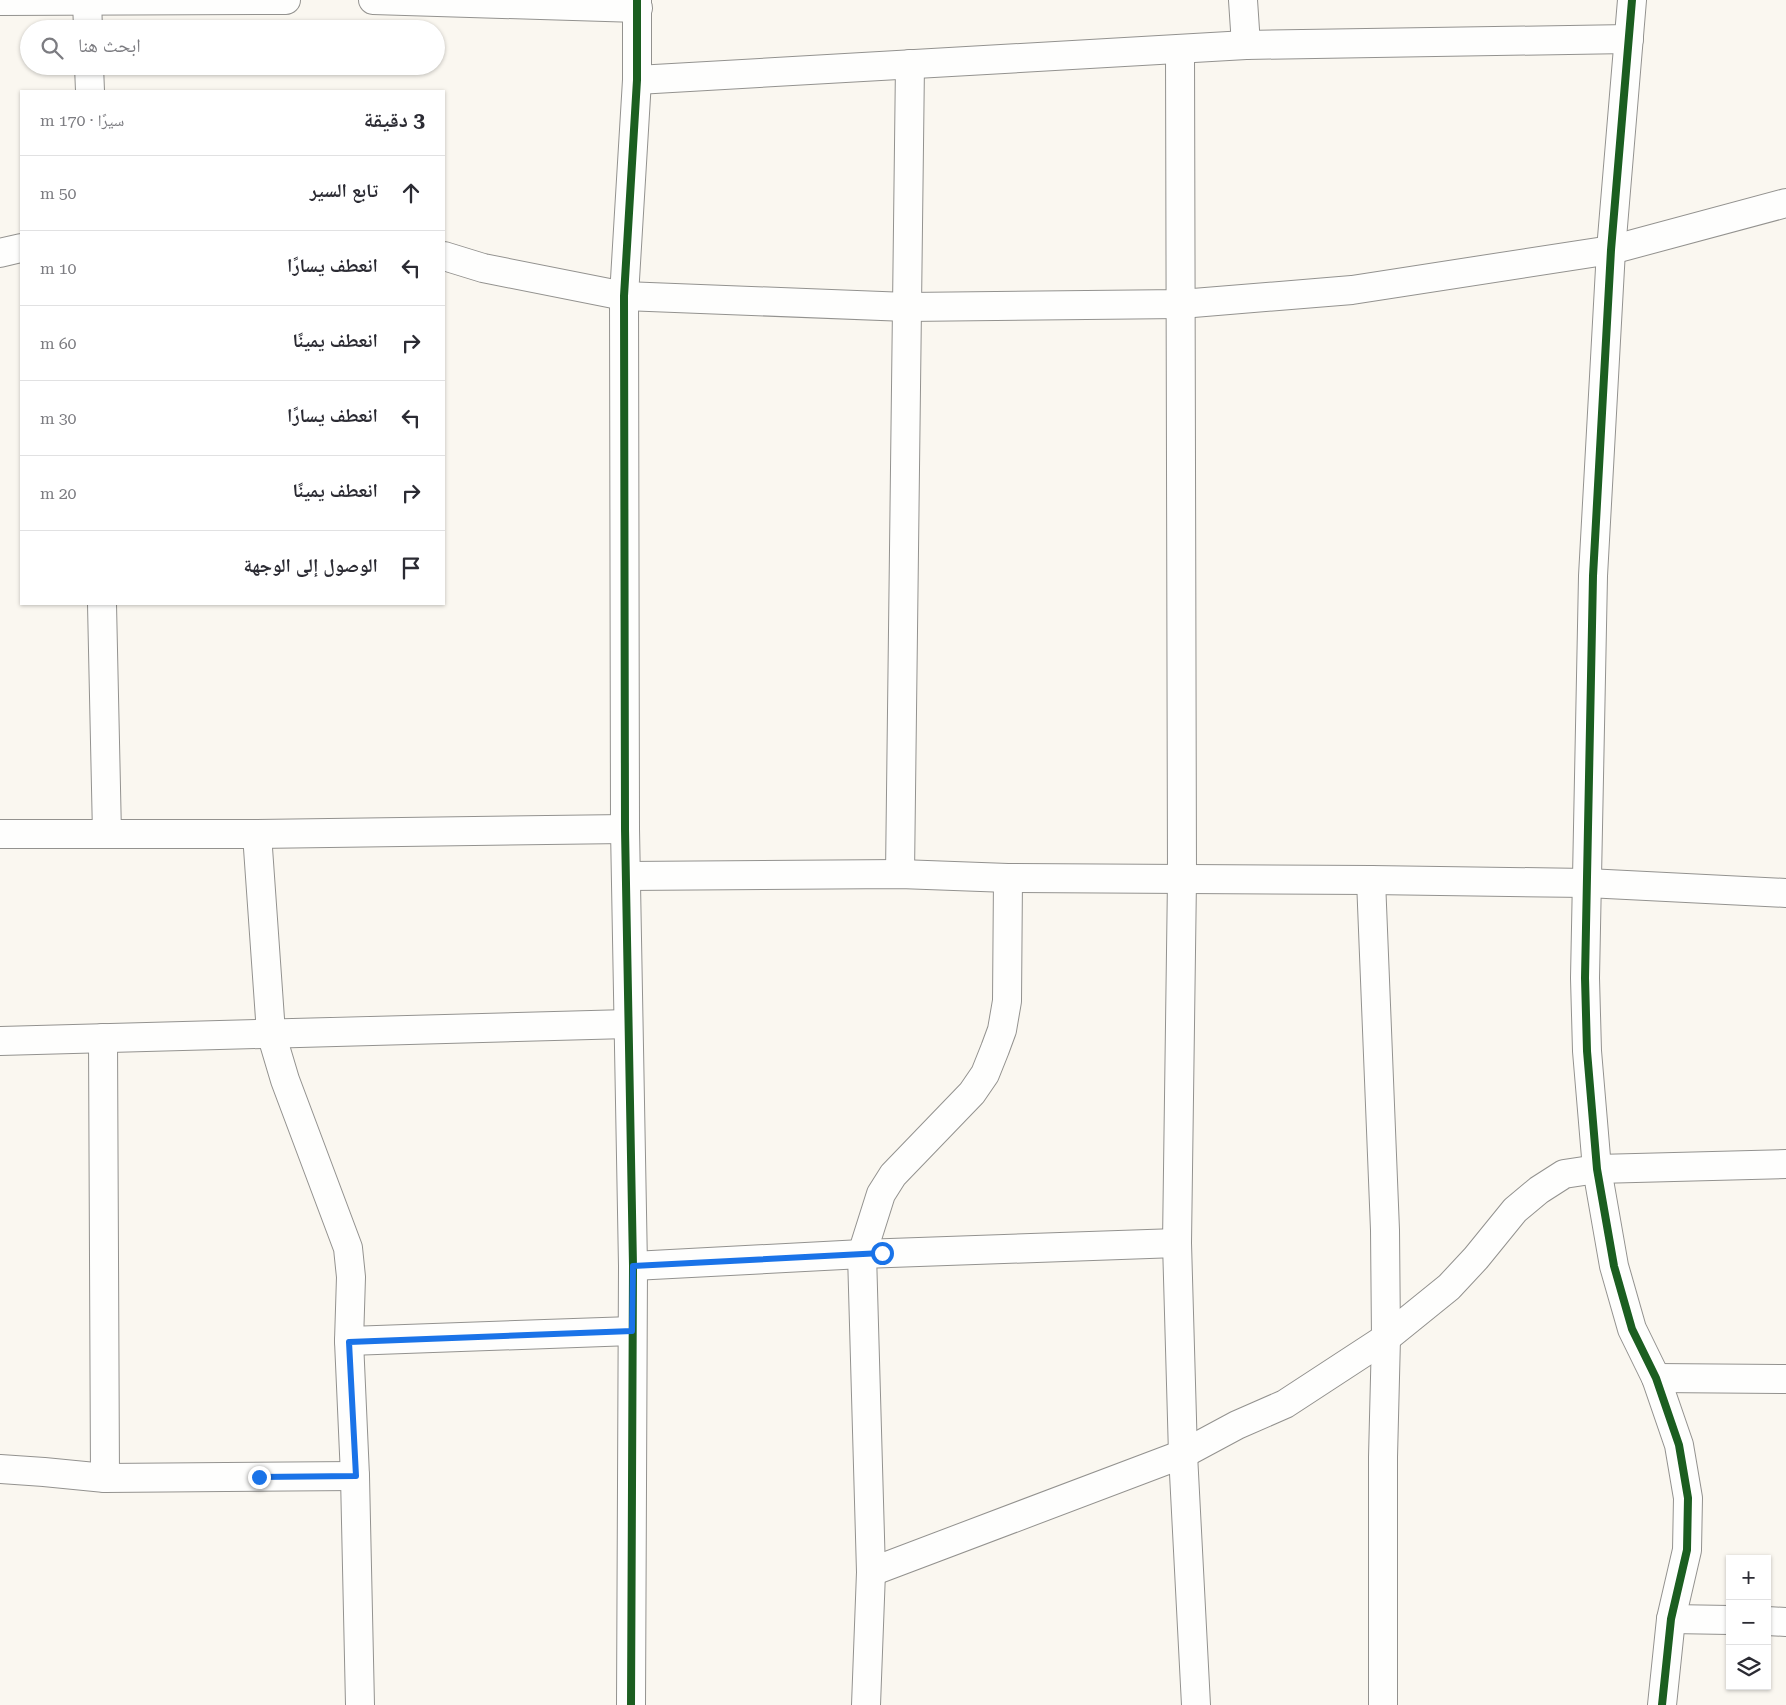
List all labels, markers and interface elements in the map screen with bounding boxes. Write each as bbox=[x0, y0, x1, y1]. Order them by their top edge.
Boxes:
search box bbox=[20, 20, 445, 75]
icon: search bbox=[38, 34, 66, 62]
text: ابحث هنا bbox=[78, 34, 141, 57]
text: 3 دقيقة bbox=[364, 108, 425, 132]
text: سيرًا · 170 m bbox=[40, 111, 124, 130]
text: تابع السير bbox=[310, 179, 378, 202]
icon: ahead bbox=[397, 179, 425, 207]
text: 50 m bbox=[40, 184, 77, 203]
text: انعطف يسارًا bbox=[287, 254, 378, 277]
icon: left bbox=[397, 254, 425, 282]
text: 10 m bbox=[40, 259, 77, 278]
text: انعطف يمينًا bbox=[293, 329, 378, 352]
icon: right bbox=[397, 329, 425, 357]
text: 60 m bbox=[40, 334, 77, 353]
text: انعطف يسارًا bbox=[287, 404, 378, 427]
icon: left bbox=[397, 404, 425, 432]
text: 30 m bbox=[40, 409, 77, 428]
text: انعطف يمينًا bbox=[293, 479, 378, 502]
icon: right bbox=[397, 479, 425, 507]
text: 20 m bbox=[40, 484, 77, 503]
text: الوصول إلى الوجهة bbox=[243, 554, 378, 577]
icon: arrive bbox=[397, 554, 425, 582]
route start bbox=[871, 1242, 894, 1265]
route end bbox=[248, 1466, 271, 1489]
map controls bbox=[1726, 1555, 1771, 1690]
button: + bbox=[1726, 1555, 1771, 1600]
button: − bbox=[1726, 1600, 1771, 1645]
button: layers bbox=[1726, 1645, 1771, 1690]

